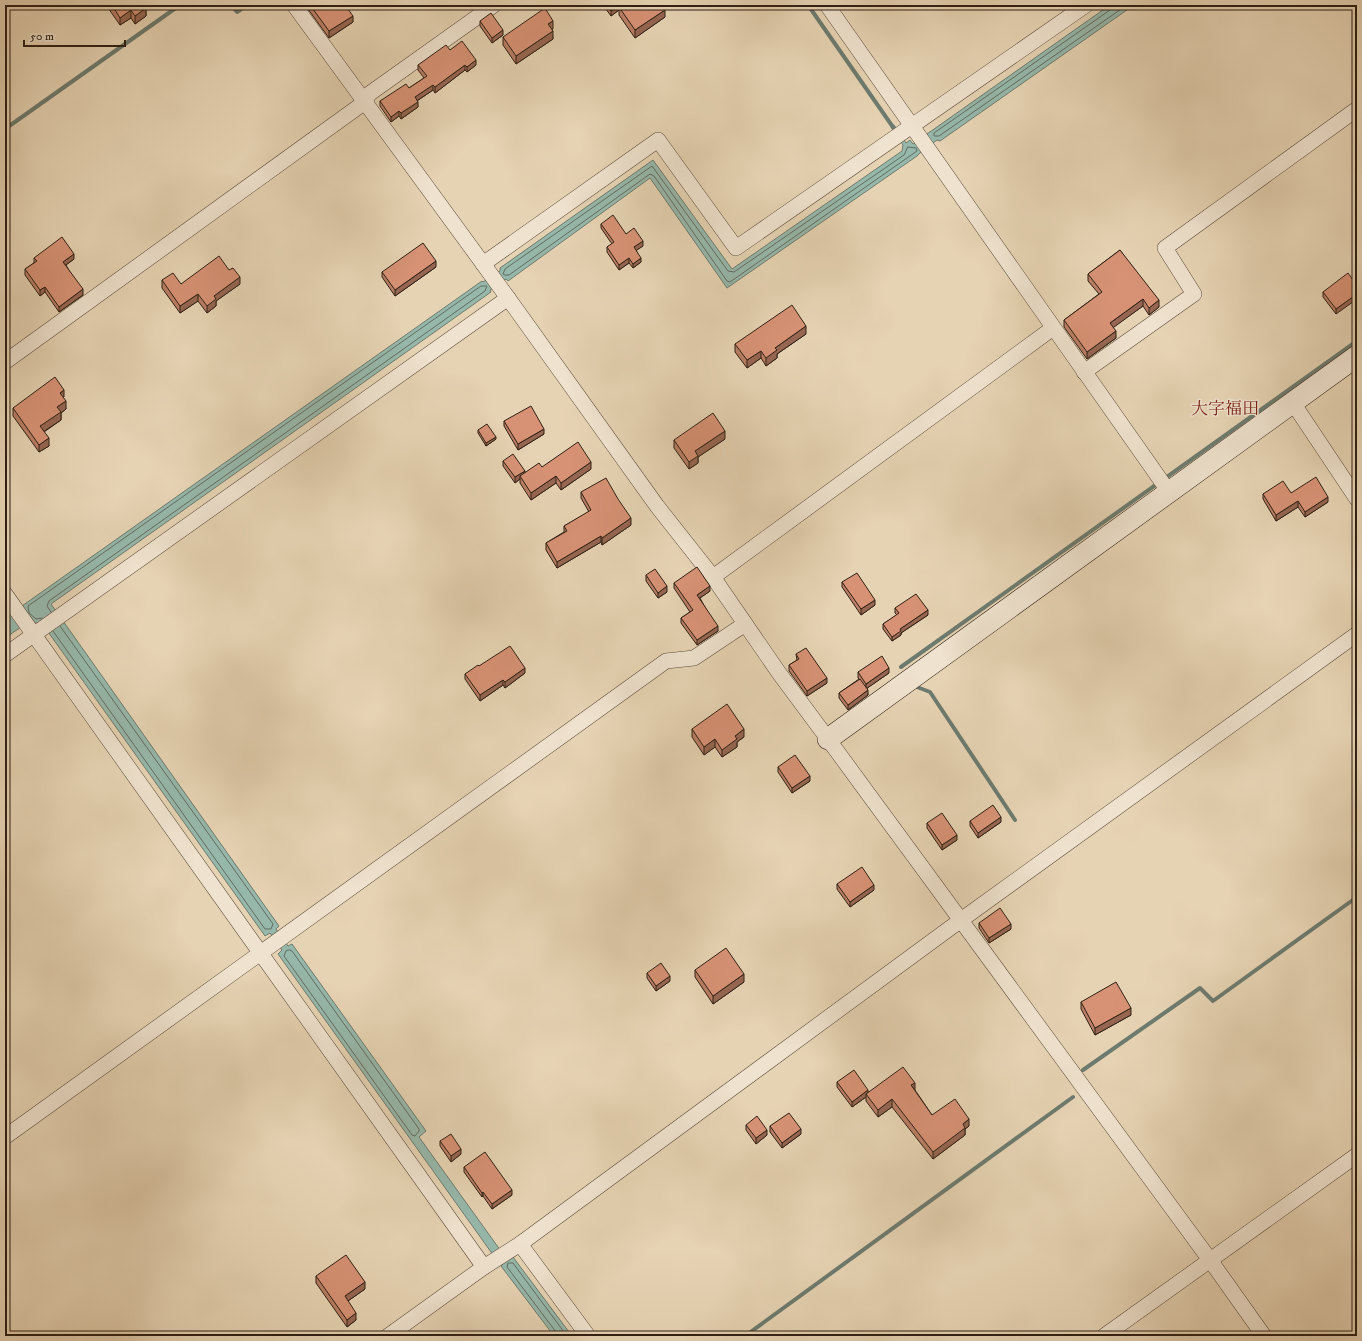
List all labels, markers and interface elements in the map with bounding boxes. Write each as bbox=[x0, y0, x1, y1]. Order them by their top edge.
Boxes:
scale bar bbox=[24, 22, 125, 48]
text: 50 m bbox=[30, 29, 54, 44]
district label: 大字福田 bbox=[1191, 398, 1259, 420]

